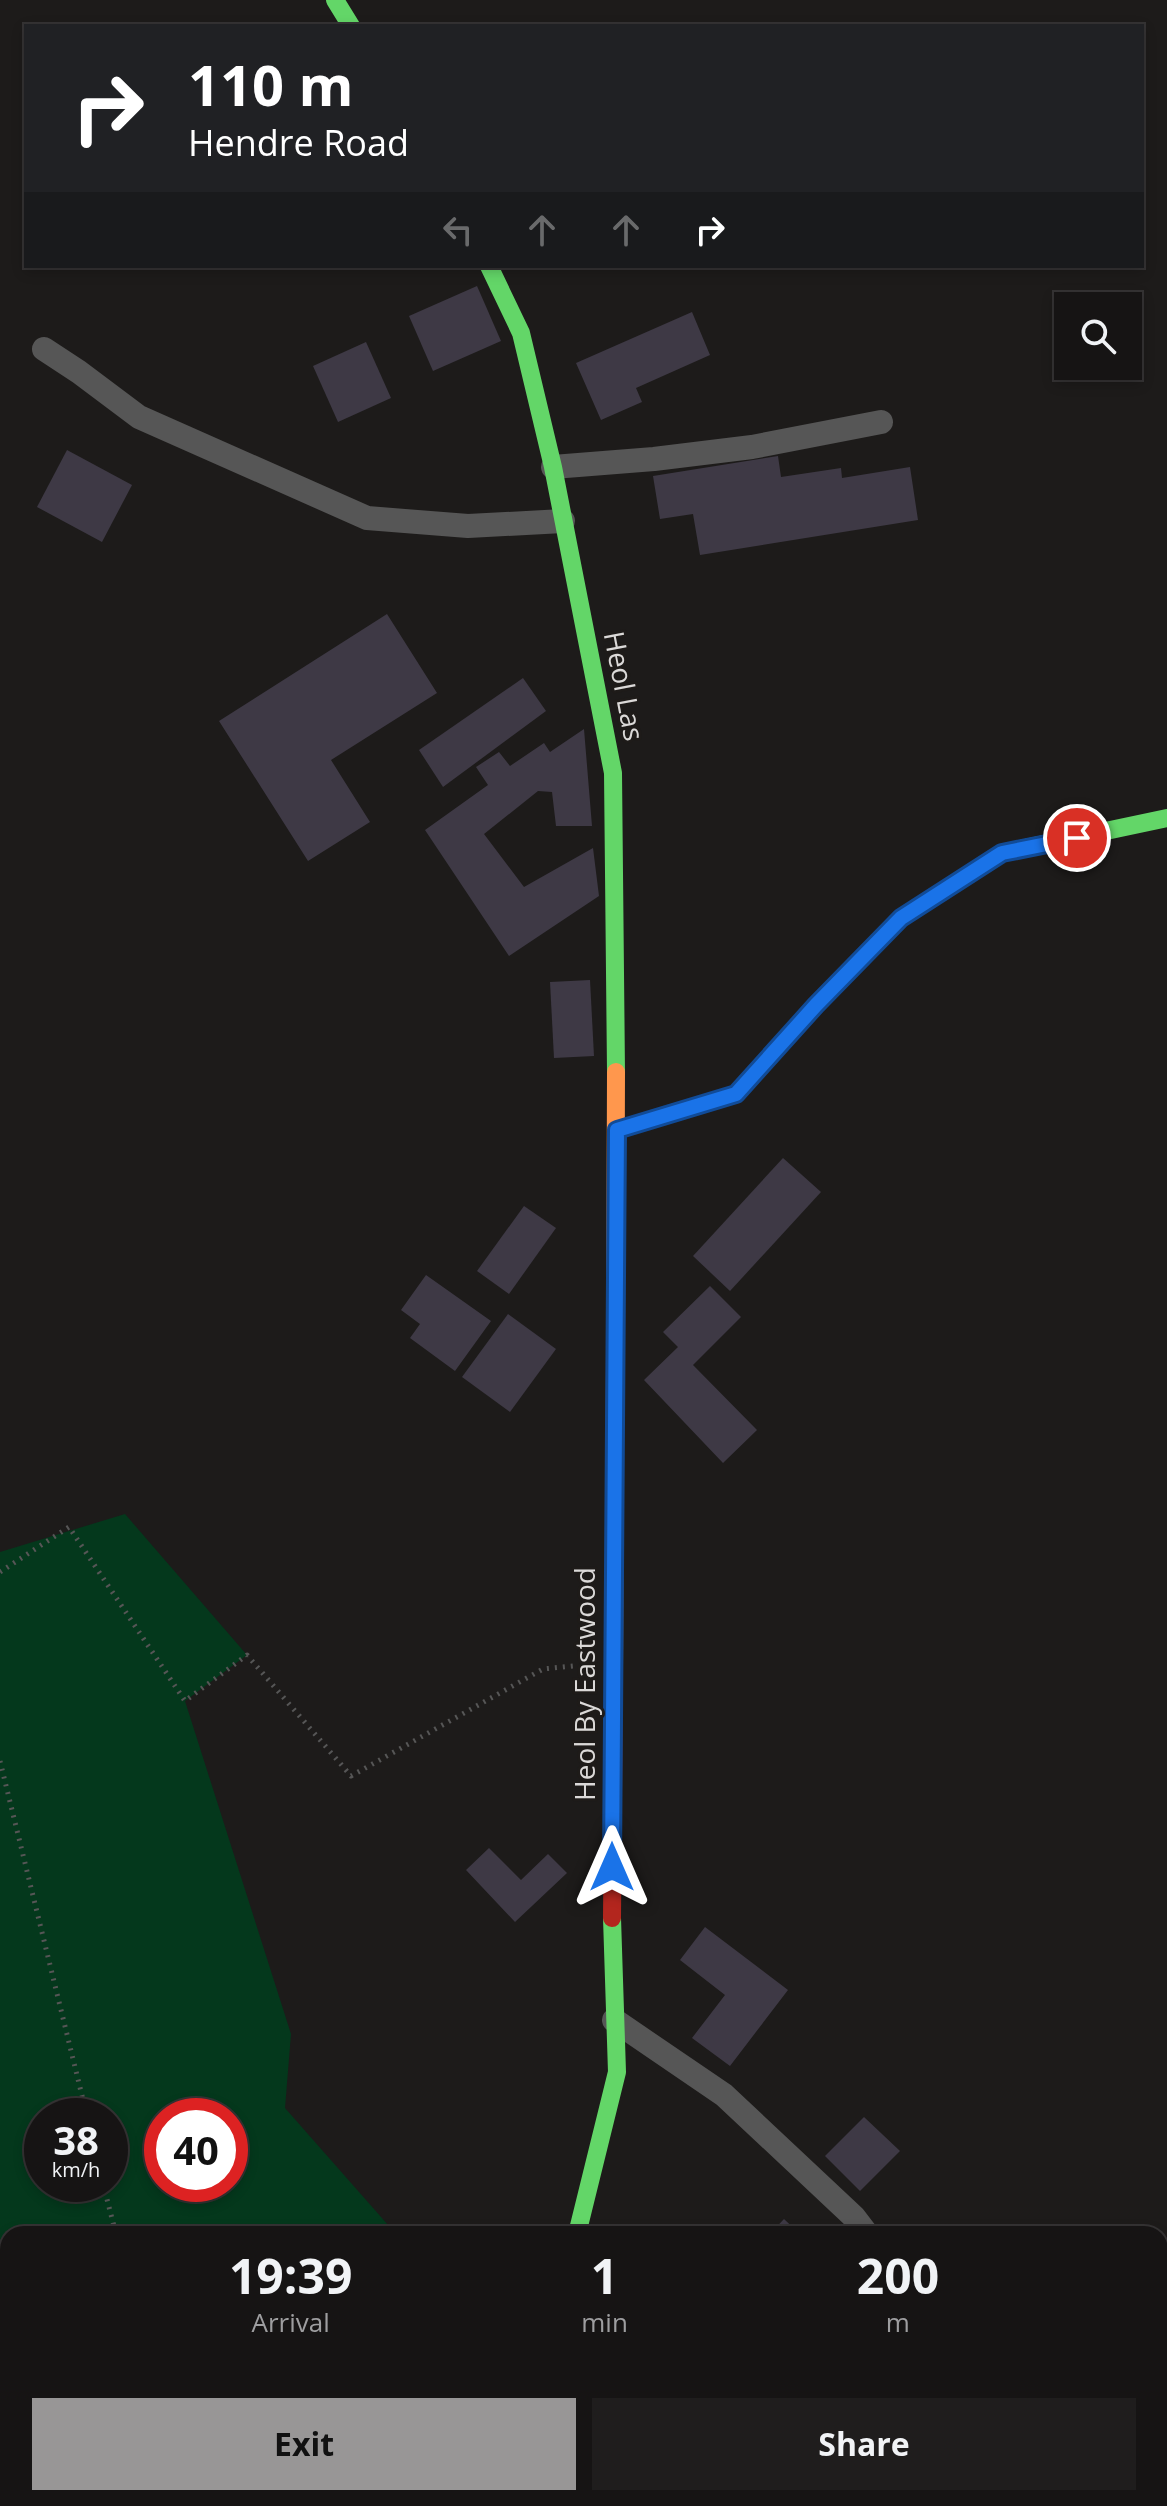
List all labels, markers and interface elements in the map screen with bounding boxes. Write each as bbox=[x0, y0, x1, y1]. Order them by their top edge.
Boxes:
text: 110 m bbox=[188, 46, 354, 122]
icon: right bbox=[56, 56, 160, 160]
text: Hendre Road bbox=[188, 118, 409, 167]
icon: left bbox=[436, 208, 480, 252]
icon: ahead bbox=[520, 208, 564, 252]
icon: ahead bbox=[604, 208, 648, 252]
icon: right bbox=[688, 208, 732, 252]
map controls bbox=[1054, 292, 1142, 380]
button: search bbox=[1054, 292, 1142, 380]
street label: Heol Las bbox=[596, 628, 654, 744]
pin bbox=[1043, 804, 1111, 872]
icon: arrive bbox=[1055, 816, 1099, 860]
street label: Heol By Eastwood bbox=[565, 1567, 603, 1801]
position arrow bbox=[570, 1825, 654, 1909]
speed limit sign: 40 bbox=[144, 2098, 248, 2202]
text: 38 bbox=[53, 2112, 99, 2167]
text: km/h bbox=[52, 2156, 100, 2183]
text: 19:39 bbox=[229, 2243, 352, 2308]
text: 1 bbox=[591, 2243, 618, 2308]
text: 200 bbox=[857, 2243, 939, 2308]
text: Arrival bbox=[251, 2304, 330, 2340]
text: min bbox=[581, 2304, 628, 2340]
text: m bbox=[886, 2304, 910, 2340]
button: Exit bbox=[32, 2398, 576, 2490]
button: Share bbox=[592, 2398, 1136, 2490]

